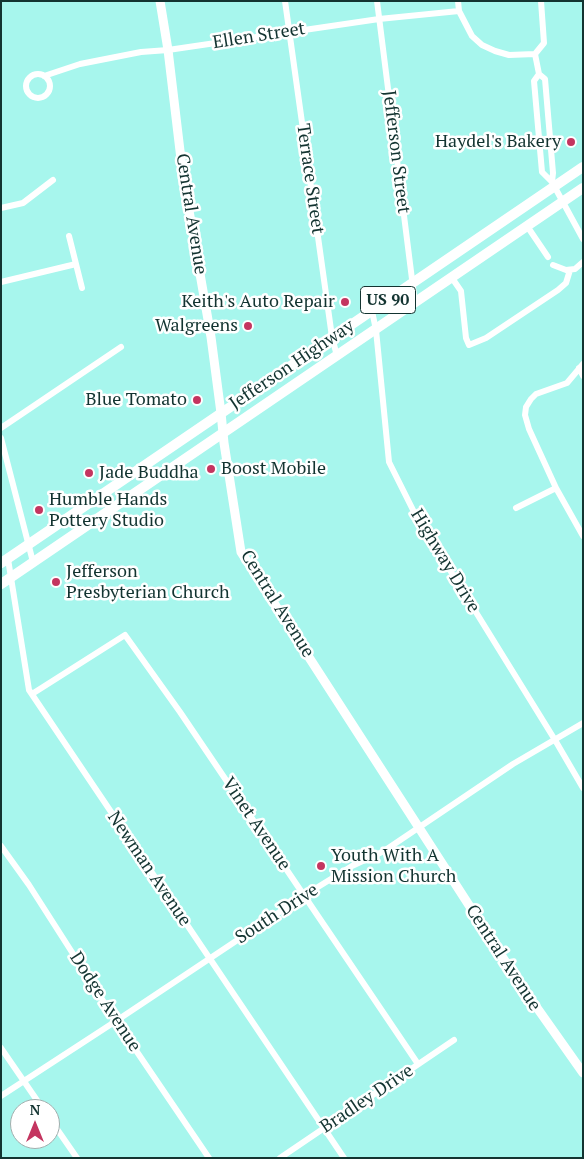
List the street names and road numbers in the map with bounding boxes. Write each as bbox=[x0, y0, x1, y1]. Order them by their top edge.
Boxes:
street label: Ellen Street bbox=[211, 18, 307, 54]
street label: Jefferson Street bbox=[378, 89, 414, 215]
street label: Terrace Street bbox=[292, 122, 328, 236]
street label: Central Avenue bbox=[171, 152, 211, 276]
road number: US 90 bbox=[360, 286, 416, 314]
street label: Jefferson Highway bbox=[226, 315, 358, 415]
street label: Highway Drive bbox=[406, 505, 484, 617]
street label: Central Avenue bbox=[235, 546, 319, 662]
street label: Vinet Avenue bbox=[217, 773, 295, 875]
street label: Newman Avenue bbox=[103, 807, 195, 931]
street label: South Drive bbox=[231, 879, 323, 949]
street label: Central Avenue bbox=[461, 901, 545, 1015]
street label: Dodge Avenue bbox=[65, 948, 145, 1056]
street label: Bradley Drive bbox=[316, 1060, 418, 1138]

